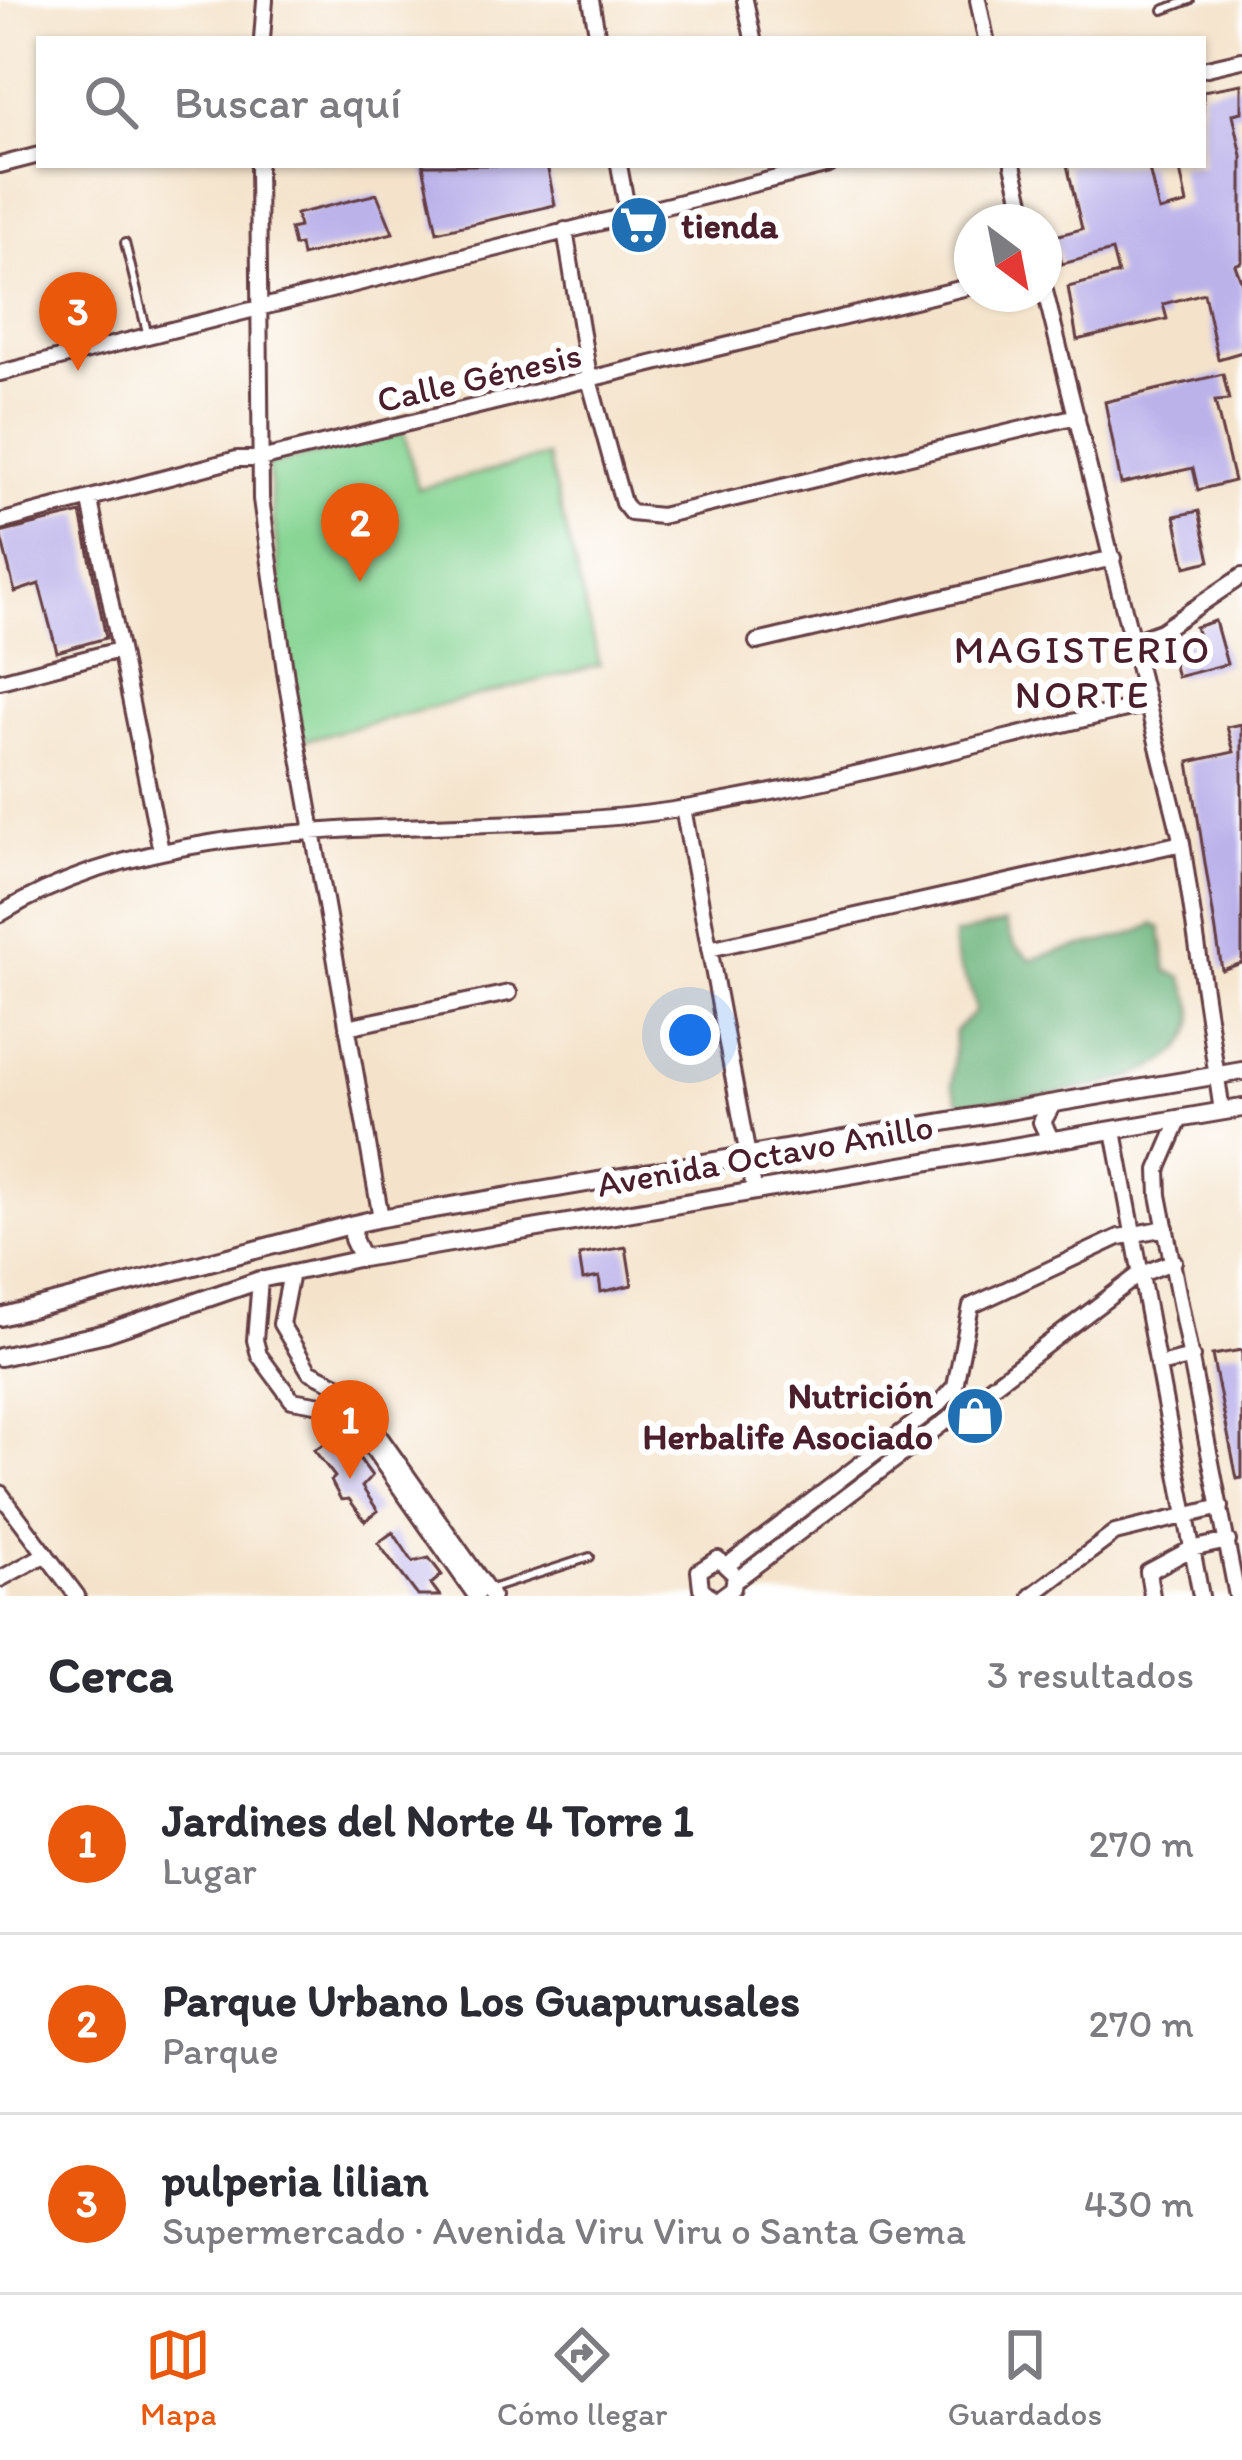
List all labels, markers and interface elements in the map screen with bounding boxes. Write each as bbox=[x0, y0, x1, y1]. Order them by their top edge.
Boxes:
search box bbox=[36, 36, 1206, 168]
icon: search bbox=[78, 69, 144, 135]
text: Buscar aquí bbox=[174, 75, 401, 129]
supermarket icon: tienda bbox=[608, 194, 670, 256]
place label: tienda bbox=[681, 204, 779, 247]
north arrow bbox=[954, 204, 1062, 312]
pin: 3 bbox=[39, 272, 117, 371]
street label: Calle Génesis bbox=[373, 333, 585, 421]
pin: 2 bbox=[321, 483, 399, 582]
district label: MAGISTERIO NORTE bbox=[954, 626, 1212, 718]
your location bbox=[660, 1005, 720, 1065]
street label: Avenida Octavo Anillo bbox=[594, 1104, 936, 1206]
place label: Nutrición Herbalife Asociado bbox=[643, 1374, 934, 1458]
pin: 1 bbox=[311, 1380, 389, 1479]
shop icon: Nutrición Herbalife Asociado bbox=[944, 1385, 1006, 1447]
text: Cerca bbox=[48, 1644, 174, 1705]
text: 3 resultados bbox=[987, 1651, 1194, 1698]
text: Jardines del Norte 4 Torre 1 bbox=[162, 1793, 694, 1847]
text: 1 bbox=[78, 1820, 96, 1867]
text: 270 m bbox=[1089, 1820, 1194, 1867]
text: Lugar bbox=[162, 1847, 257, 1894]
text: Parque Urbano Los Guapurusales bbox=[162, 1973, 800, 2027]
text: 2 bbox=[77, 2000, 97, 2047]
text: 270 m bbox=[1089, 2000, 1194, 2047]
text: Parque bbox=[162, 2027, 279, 2074]
text: pulperia lilian bbox=[162, 2153, 429, 2207]
text: 3 bbox=[76, 2180, 98, 2227]
text: 430 m bbox=[1084, 2180, 1194, 2227]
text: Supermercado · Avenida Viru Viru o Santa Gema bbox=[162, 2207, 966, 2254]
tab: Mapa bbox=[140, 2322, 217, 2433]
tab: Cómo llegar bbox=[497, 2322, 668, 2433]
tab: Guardados bbox=[947, 2322, 1102, 2433]

